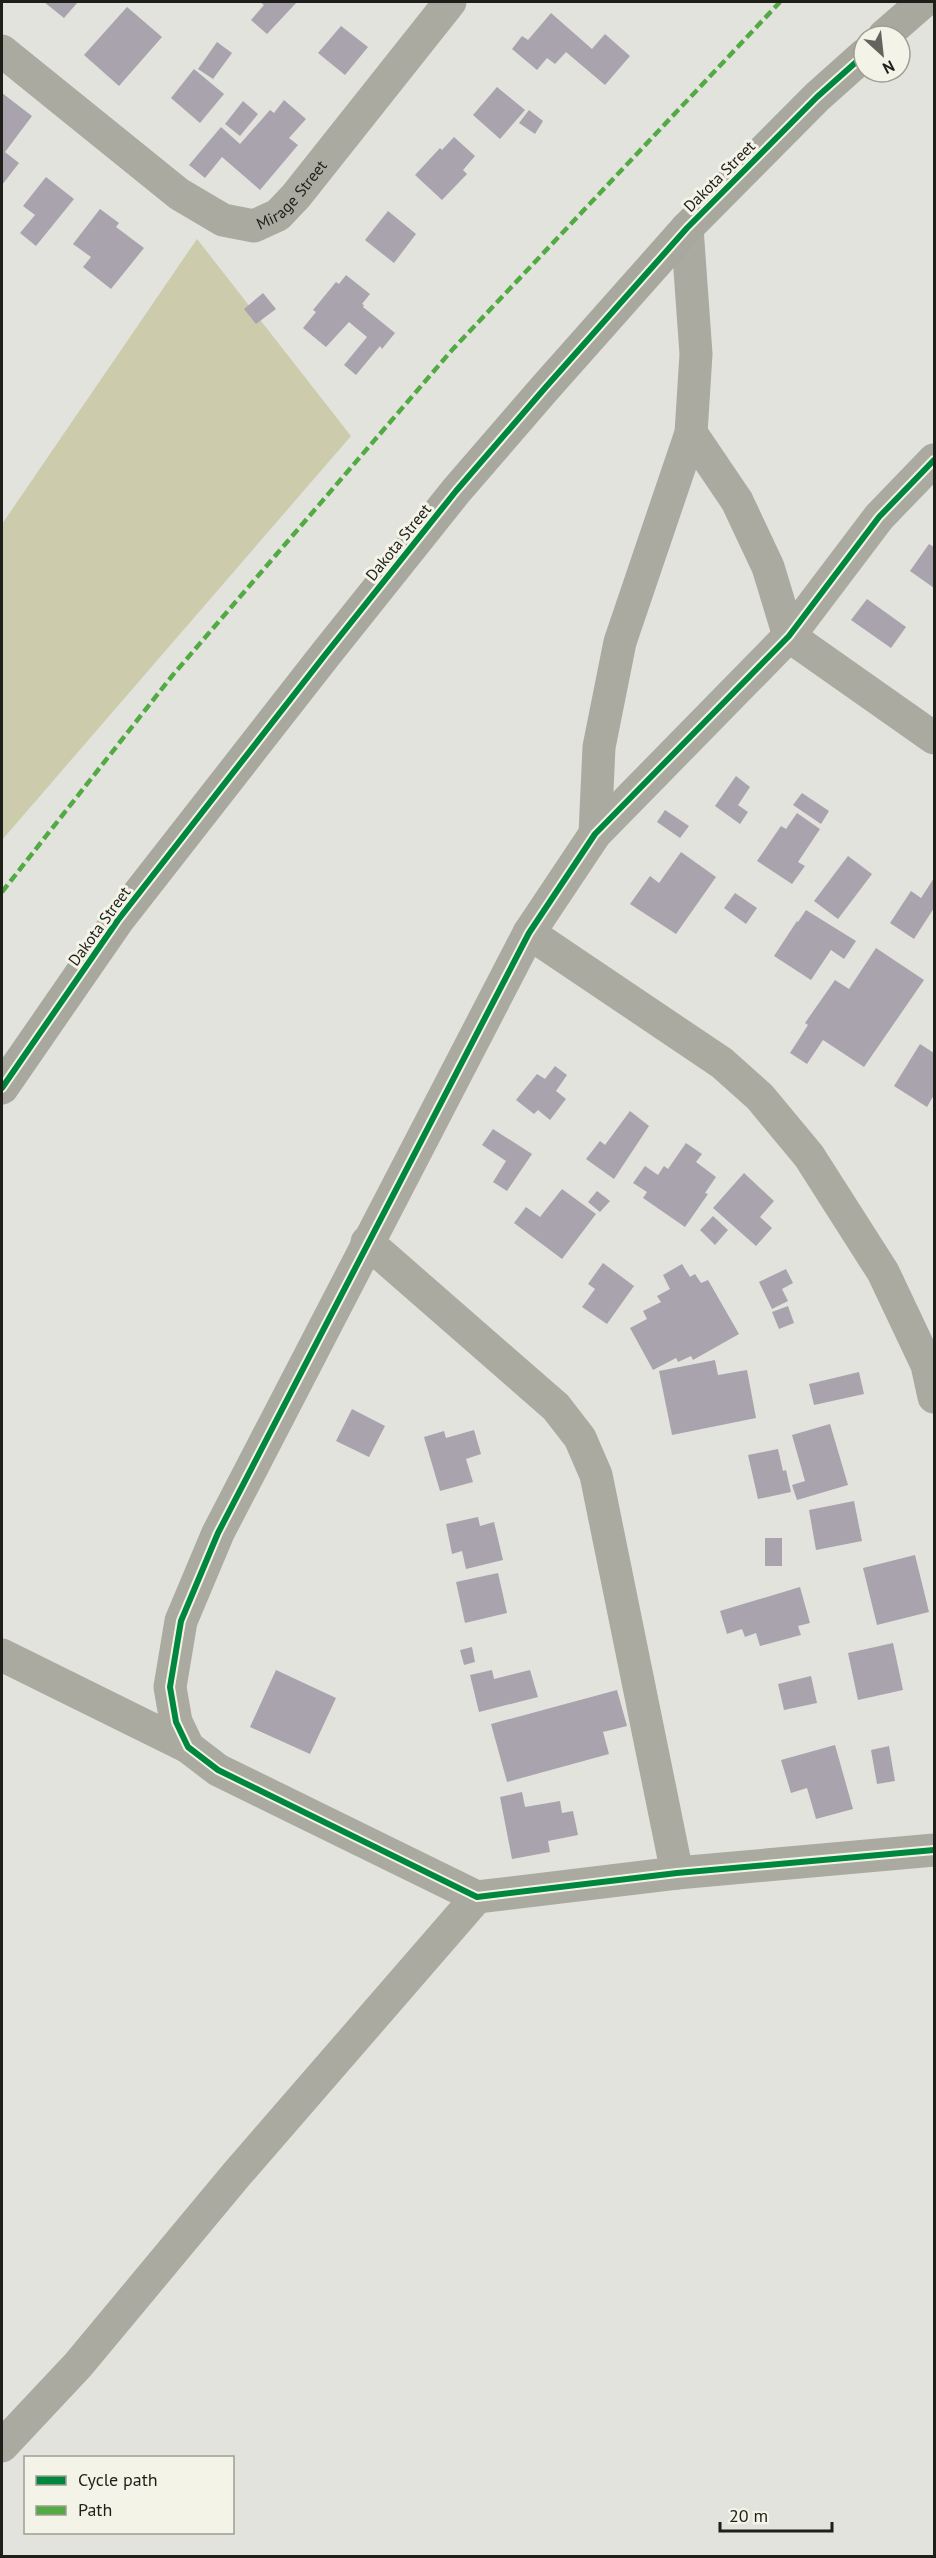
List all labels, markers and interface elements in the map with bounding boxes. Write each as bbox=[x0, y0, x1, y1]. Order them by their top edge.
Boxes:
north arrow bbox=[852, 24, 912, 84]
text: N bbox=[880, 56, 898, 79]
street label: Dakota Street bbox=[679, 136, 759, 216]
street label: Mirage Street bbox=[253, 155, 331, 234]
street label: Dakota Street bbox=[361, 499, 435, 584]
street label: Dakota Street bbox=[64, 882, 135, 969]
legend bbox=[24, 2456, 234, 2534]
text: Cycle path bbox=[78, 2468, 158, 2491]
scale bar bbox=[720, 2495, 832, 2533]
text: Path bbox=[78, 2498, 112, 2521]
text: 20 m bbox=[729, 2504, 768, 2527]

